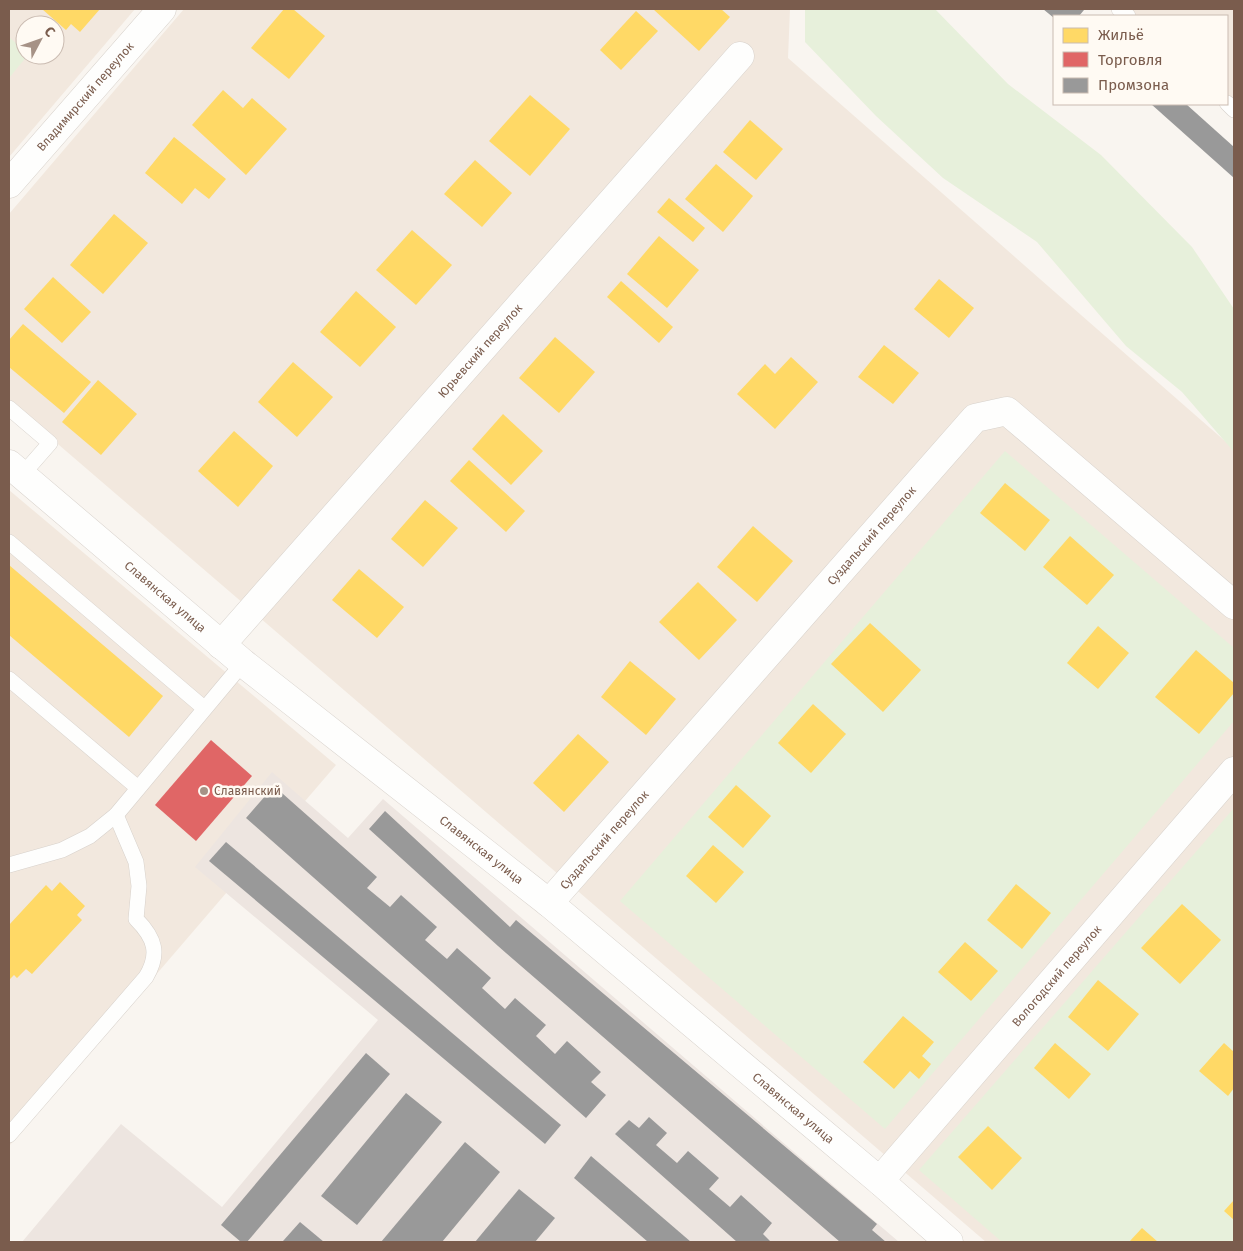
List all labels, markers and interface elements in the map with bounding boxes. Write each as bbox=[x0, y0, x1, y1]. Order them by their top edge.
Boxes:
north arrow bbox=[15, 15, 65, 65]
legend bbox=[1053, 15, 1228, 105]
text: С bbox=[40, 23, 58, 40]
text: Жильё bbox=[1098, 26, 1144, 44]
street label: Владимирский переулок bbox=[34, 39, 137, 154]
text: Торговля bbox=[1098, 51, 1163, 69]
text: Промзона bbox=[1098, 76, 1169, 94]
street label: Юрьевский переулок bbox=[435, 301, 526, 401]
street label: Суздальский переулок bbox=[825, 483, 919, 588]
street label: Славянская улица bbox=[122, 558, 209, 635]
place label: Славянский bbox=[214, 784, 281, 798]
marker: Славянский bbox=[198, 785, 210, 797]
street label: Суздальский переулок bbox=[557, 787, 652, 892]
street label: Славянская улица bbox=[437, 813, 526, 887]
street label: Вологодский переулок bbox=[1009, 922, 1105, 1029]
street label: Славянская улица bbox=[749, 1070, 837, 1146]

